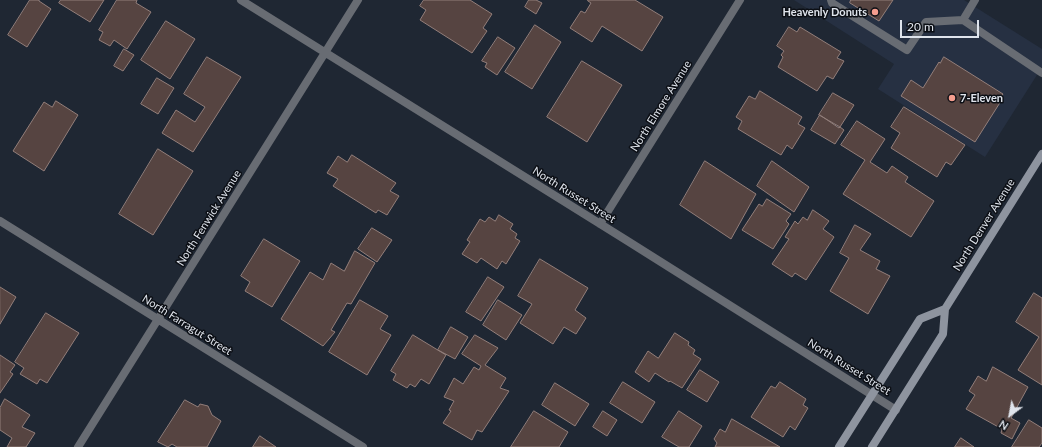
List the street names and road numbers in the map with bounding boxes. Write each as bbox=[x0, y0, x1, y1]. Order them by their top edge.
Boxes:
street label: North Elmore Avenue bbox=[628, 58, 694, 154]
street label: North Russet Street bbox=[530, 164, 618, 226]
street label: North Fenwick Avenue bbox=[174, 168, 244, 268]
street label: North Denver Avenue bbox=[950, 177, 1018, 273]
street label: North Farragut Street bbox=[140, 292, 234, 358]
street label: North Russet Street bbox=[805, 336, 893, 398]

